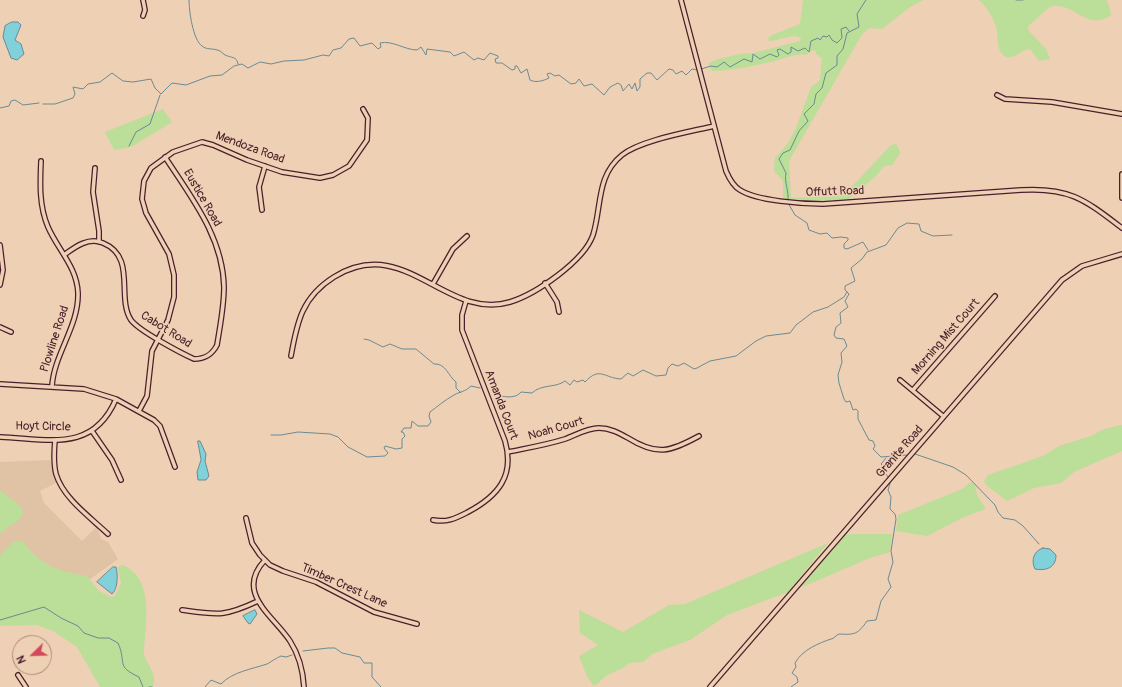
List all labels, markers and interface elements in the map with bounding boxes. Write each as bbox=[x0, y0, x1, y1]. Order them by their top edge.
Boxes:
street label: Mendoza Road bbox=[213, 129, 287, 167]
street label: Eustice Road bbox=[180, 167, 224, 229]
street label: Offutt Road bbox=[805, 184, 865, 200]
street label: Morning Mist Court bbox=[909, 296, 983, 378]
street label: Plowline Road bbox=[38, 304, 72, 374]
street label: Cabot Road bbox=[138, 309, 194, 351]
street label: Amanda Court bbox=[481, 368, 521, 442]
street label: Noah Court bbox=[526, 414, 586, 444]
street label: Hoyt Circle bbox=[15, 419, 71, 435]
street label: Granite Road bbox=[873, 423, 927, 481]
street label: Timber Crest Lane bbox=[299, 561, 389, 611]
north arrow bbox=[12, 635, 52, 675]
text: N bbox=[14, 654, 29, 665]

